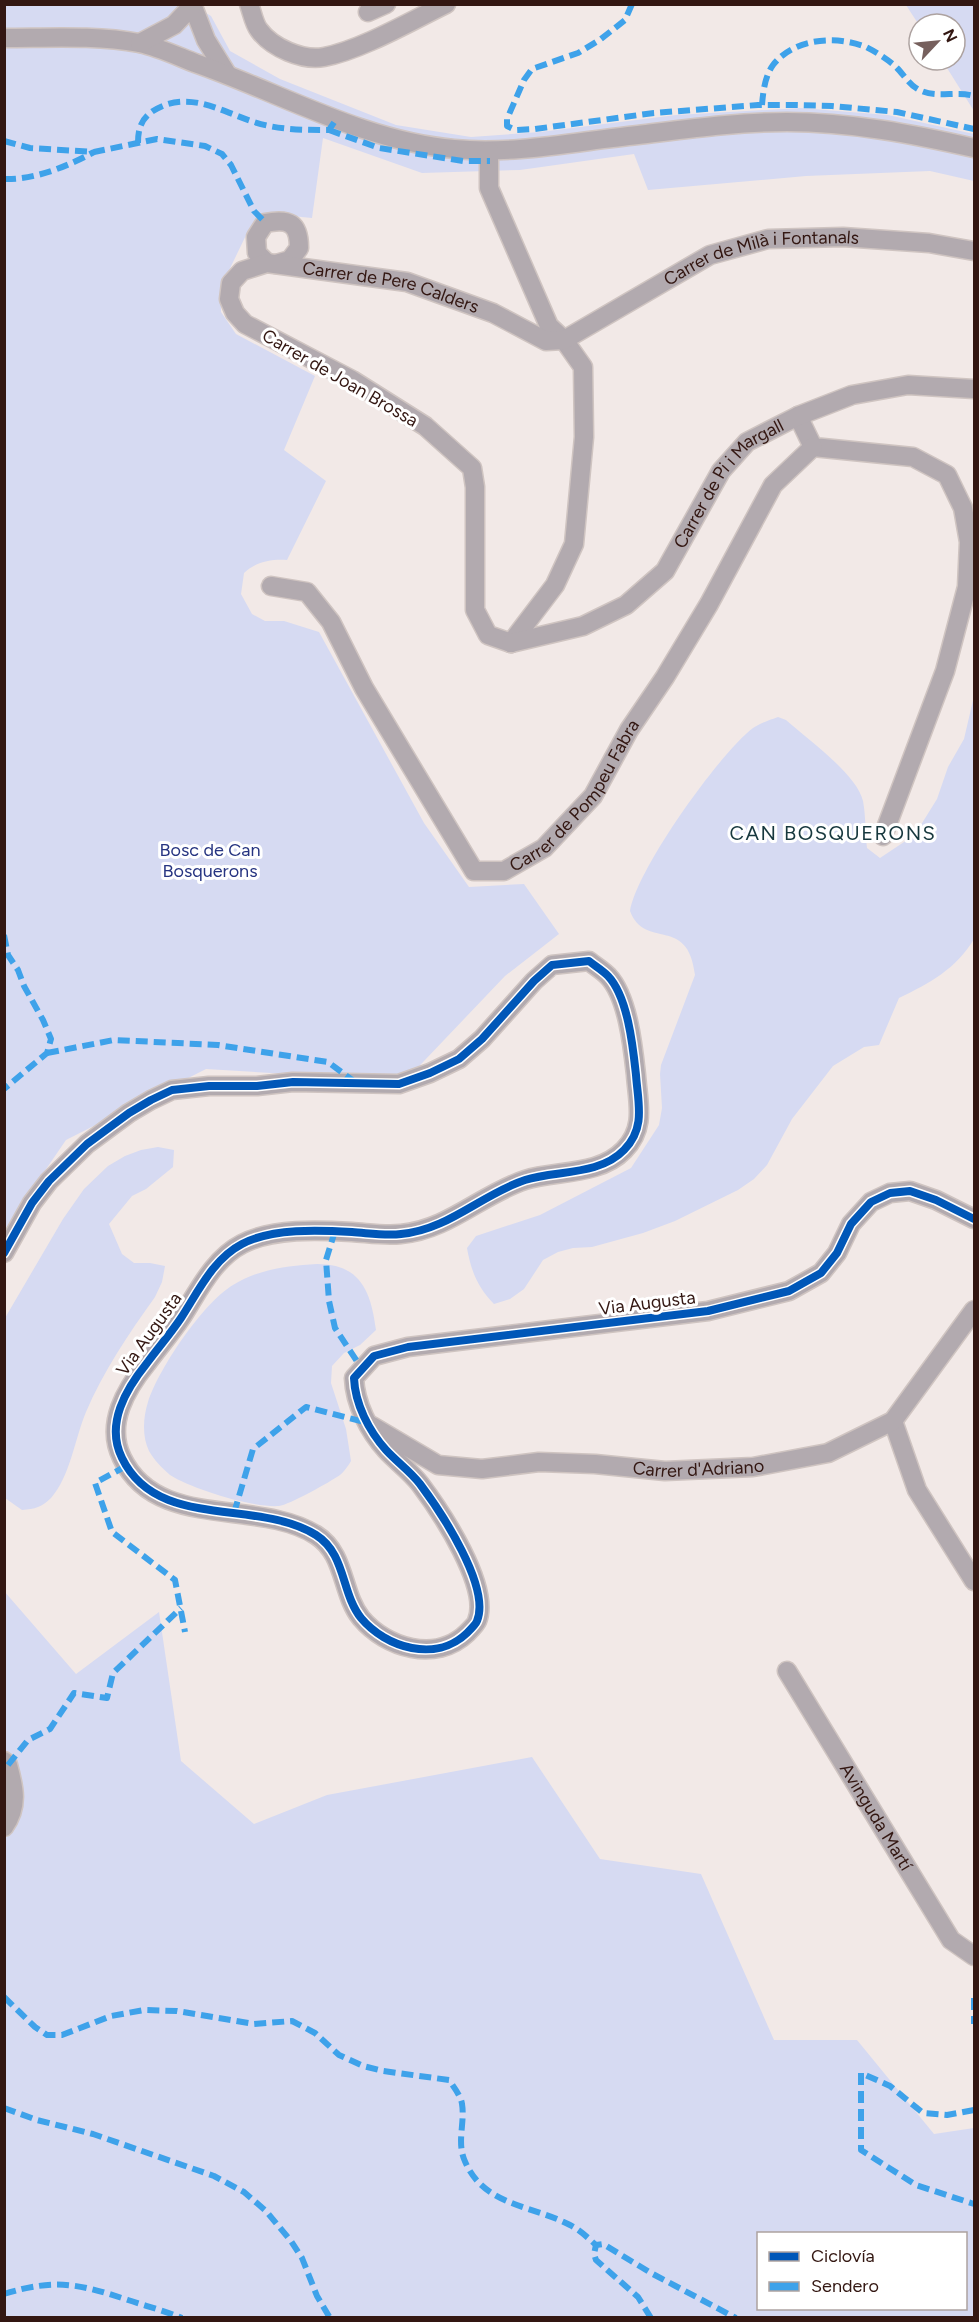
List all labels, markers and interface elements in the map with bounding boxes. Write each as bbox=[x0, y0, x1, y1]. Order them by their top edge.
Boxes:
north arrow bbox=[907, 12, 967, 72]
text: N bbox=[939, 26, 961, 45]
street label: Carrer de Milà i Fontanals bbox=[660, 226, 860, 291]
street label: Carrer de Pere Calders bbox=[301, 257, 482, 318]
street label: Carrer de Joan Brossa bbox=[258, 324, 422, 432]
street label: Carrer de Pi i Margall bbox=[669, 414, 787, 552]
street label: Carrer de Pompeu Fabra bbox=[506, 715, 644, 876]
district label: CAN BOSQUERONS bbox=[730, 821, 936, 845]
park label: Bosc de Can Bosquerons bbox=[159, 839, 261, 882]
street label: Via Augusta bbox=[597, 1286, 697, 1320]
street label: Via Augusta bbox=[111, 1288, 187, 1380]
street label: Carrer d'Adriano bbox=[632, 1454, 766, 1482]
street label: Avinguda Martí bbox=[835, 1759, 918, 1875]
legend bbox=[757, 2232, 967, 2310]
text: Ciclovía bbox=[811, 2245, 875, 2267]
text: Sendero bbox=[811, 2275, 879, 2297]

